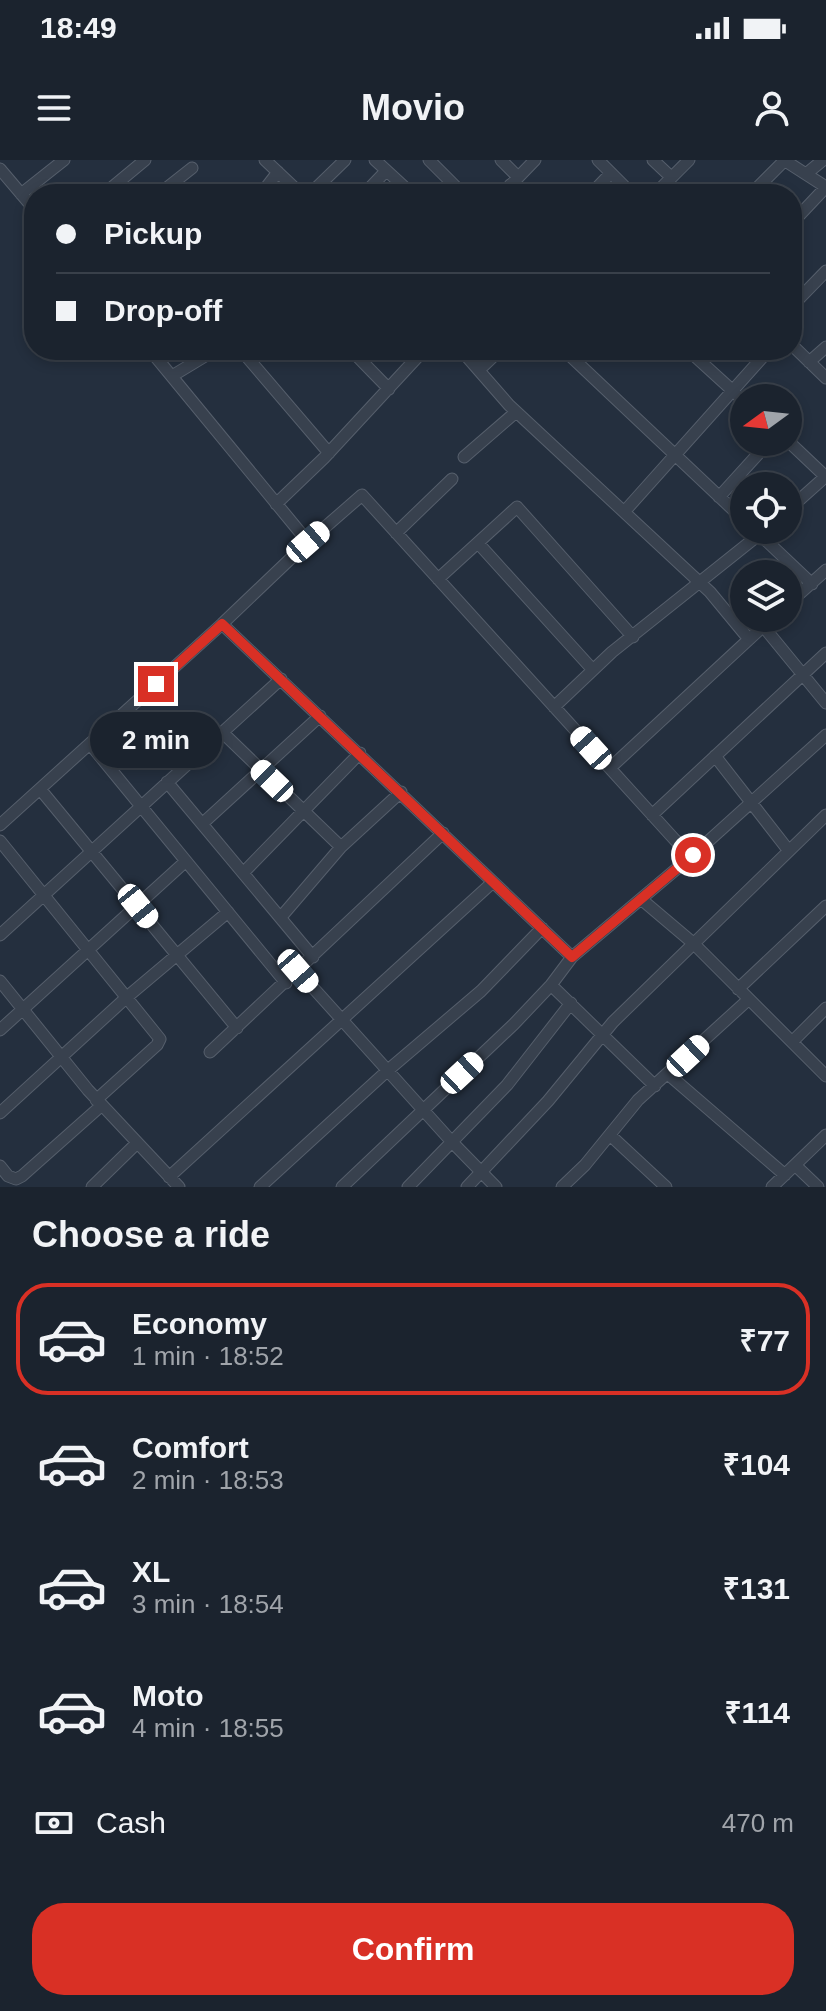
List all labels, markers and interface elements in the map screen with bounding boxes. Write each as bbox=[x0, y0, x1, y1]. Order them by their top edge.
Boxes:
text: 18:49 bbox=[40, 11, 117, 44]
icon: menu bbox=[32, 86, 76, 130]
icon: person bbox=[750, 86, 794, 130]
text: Movio bbox=[361, 87, 465, 128]
text: Pickup bbox=[104, 217, 202, 250]
text: Drop-off bbox=[104, 294, 222, 327]
north arrow bbox=[730, 384, 802, 456]
map controls bbox=[730, 384, 802, 632]
button: locate bbox=[730, 472, 802, 544]
car bbox=[282, 517, 334, 567]
button: layers bbox=[730, 560, 802, 632]
route end bbox=[138, 666, 174, 702]
callout: 2 min bbox=[90, 712, 222, 768]
car bbox=[566, 722, 616, 774]
text: 2 min bbox=[122, 725, 190, 755]
car bbox=[246, 756, 298, 806]
route start bbox=[675, 837, 711, 873]
car bbox=[114, 880, 162, 932]
car bbox=[273, 945, 323, 997]
car bbox=[662, 1031, 714, 1081]
car bbox=[436, 1048, 488, 1098]
text: Choose a ride bbox=[32, 1214, 270, 1255]
icon: car bbox=[36, 1303, 108, 1375]
text: Economy bbox=[132, 1307, 267, 1340]
text: ₹77 bbox=[739, 1324, 790, 1357]
text: 1 min · 18:52 bbox=[132, 1341, 284, 1371]
icon: car bbox=[36, 1427, 108, 1499]
text: Comfort bbox=[132, 1431, 249, 1464]
text: ₹104 bbox=[723, 1448, 790, 1481]
text: 2 min · 18:53 bbox=[132, 1465, 284, 1495]
icon: car bbox=[36, 1551, 108, 1623]
text: XL bbox=[132, 1555, 170, 1588]
text: ₹131 bbox=[723, 1572, 790, 1605]
text: 3 min · 18:54 bbox=[132, 1589, 284, 1619]
icon: car bbox=[36, 1675, 108, 1747]
text: Moto bbox=[132, 1679, 204, 1712]
text: ₹114 bbox=[724, 1696, 790, 1729]
text: 4 min · 18:55 bbox=[132, 1713, 284, 1743]
icon: cash bbox=[32, 1801, 76, 1845]
text: Cash bbox=[96, 1806, 166, 1839]
text: 470 m bbox=[722, 1808, 794, 1838]
button: Confirm bbox=[32, 1903, 794, 1995]

